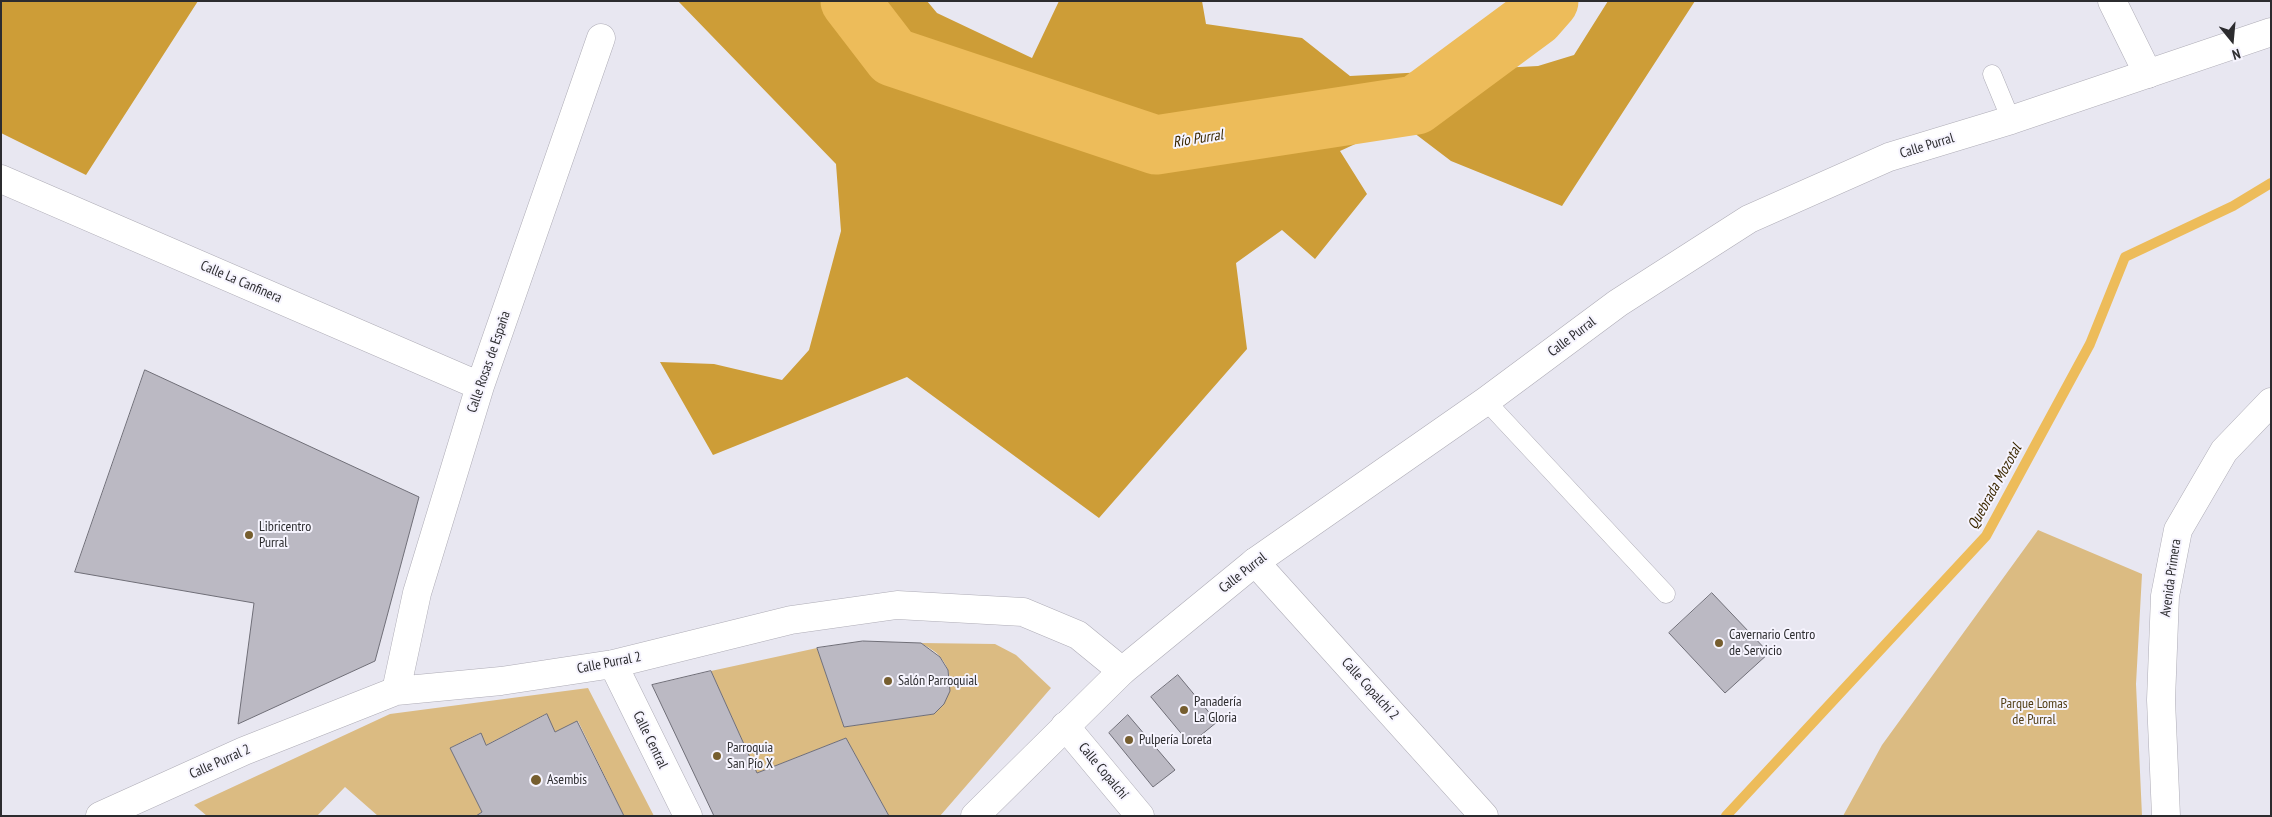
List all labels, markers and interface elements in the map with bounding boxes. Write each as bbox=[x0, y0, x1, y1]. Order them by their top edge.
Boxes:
north arrow bbox=[2207, 15, 2257, 65]
text: N bbox=[2230, 45, 2243, 64]
water label: Río Purral bbox=[1172, 126, 1224, 152]
street label: Calle Purral bbox=[1898, 130, 1956, 162]
street label: Calle La Canfinera bbox=[198, 257, 284, 307]
street label: Calle Rosas de España bbox=[464, 309, 514, 415]
street label: Calle Purral bbox=[1545, 314, 1599, 360]
water label: Quebrada Mozotal bbox=[1964, 441, 2026, 533]
place label: Libricentro Purral bbox=[259, 519, 311, 552]
marker: Libricentro Purral bbox=[243, 529, 255, 541]
street label: Avenida Primera bbox=[2157, 538, 2185, 618]
street label: Calle Purral bbox=[1216, 549, 1270, 597]
place label: Cavernario Centro de Servicio bbox=[1729, 627, 1815, 660]
marker: Cavernario Centro de Servicio bbox=[1713, 637, 1725, 649]
street label: Calle Purral 2 bbox=[576, 649, 642, 677]
street label: Calle Copalchí 2 bbox=[1338, 655, 1402, 723]
place label: Salón Parroquial bbox=[898, 673, 977, 689]
marker: Salón Parroquial bbox=[882, 675, 894, 687]
place label: Panadería La Gloria bbox=[1194, 694, 1242, 726]
park label: Parque Lomas de Purral bbox=[2001, 696, 2067, 729]
marker: Panadería La Gloria bbox=[1178, 704, 1190, 716]
street label: Calle Central bbox=[629, 709, 671, 771]
place label: Pulpería Loreta bbox=[1139, 732, 1212, 748]
marker: Pulpería Loreta bbox=[1123, 734, 1135, 746]
street label: Calle Copalchí bbox=[1075, 739, 1131, 803]
place label: Parroquia San Pío X bbox=[727, 740, 773, 772]
street label: Calle Purral 2 bbox=[187, 741, 253, 783]
marker: Parroquia San Pío X bbox=[711, 750, 723, 762]
place label: Asembis bbox=[547, 772, 587, 788]
marker: Asembis bbox=[529, 773, 543, 787]

